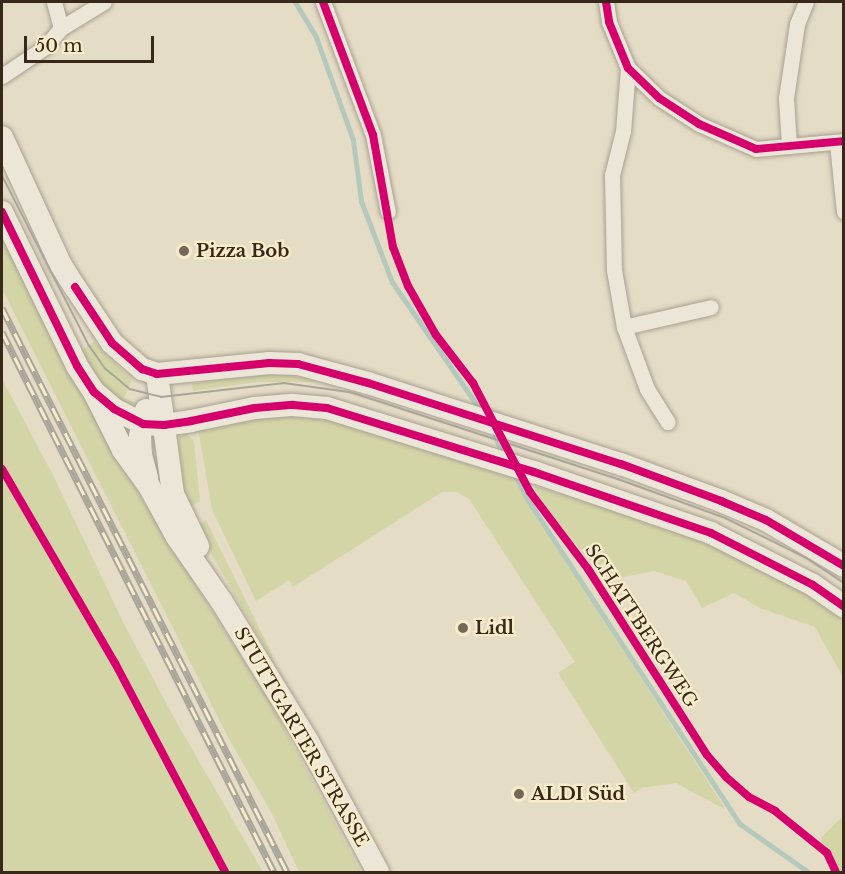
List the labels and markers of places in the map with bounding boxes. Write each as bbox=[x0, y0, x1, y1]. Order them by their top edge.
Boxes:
place label: Pizza Bob bbox=[196, 240, 289, 262]
marker: Pizza Bob bbox=[177, 244, 191, 258]
place label: Lidl bbox=[475, 617, 514, 639]
marker: Lidl bbox=[456, 621, 470, 635]
place label: ALDI Süd bbox=[531, 783, 625, 805]
marker: ALDI Süd bbox=[512, 787, 526, 801]

